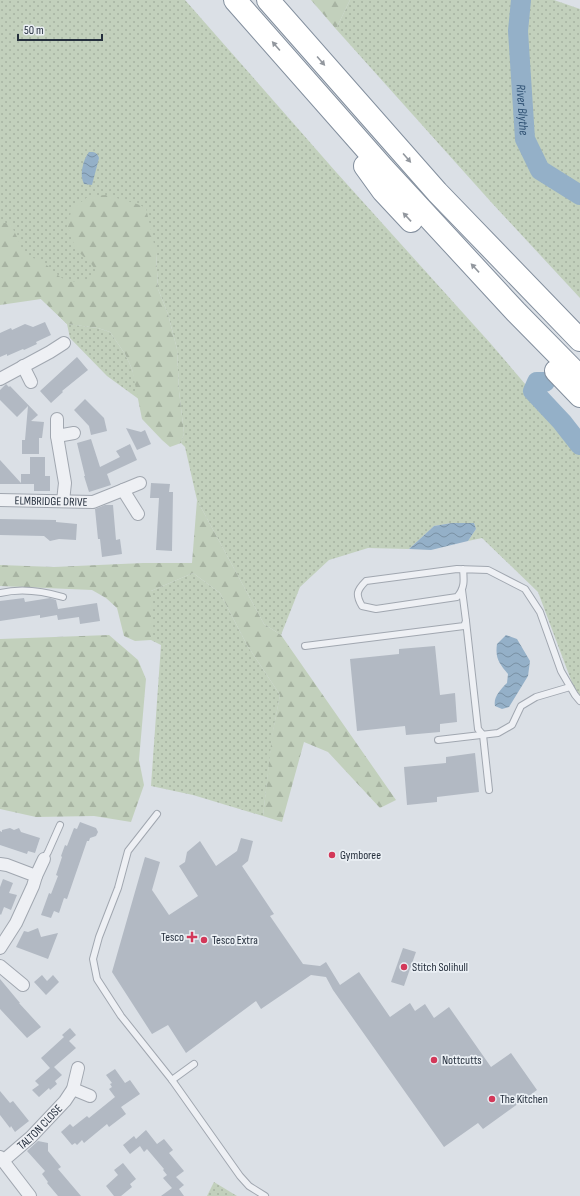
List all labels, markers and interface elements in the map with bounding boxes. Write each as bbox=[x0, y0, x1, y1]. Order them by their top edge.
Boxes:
scale bar bbox=[18, 16, 102, 42]
text: 50 m bbox=[24, 23, 44, 38]
one-way arrow bbox=[272, 41, 281, 52]
one-way arrow bbox=[317, 56, 326, 66]
water label: River Blythe bbox=[512, 84, 532, 136]
one-way arrow bbox=[403, 153, 412, 164]
one-way arrow bbox=[403, 212, 412, 221]
one-way arrow bbox=[471, 263, 480, 273]
street label: ELMBRIDGE DRIVE bbox=[14, 493, 88, 510]
place label: Gymboree bbox=[340, 848, 381, 863]
marker: Gymboree bbox=[327, 850, 337, 860]
place label: Tesco bbox=[161, 930, 184, 945]
marker: Tesco bbox=[187, 932, 197, 942]
place label: Tesco Extra bbox=[212, 933, 258, 948]
marker: Tesco Extra bbox=[199, 935, 209, 945]
place label: Stitch Solihull bbox=[412, 960, 468, 975]
marker: Stitch Solihull bbox=[399, 962, 409, 972]
place label: Nottcutts bbox=[442, 1053, 482, 1068]
marker: Nottcutts bbox=[429, 1055, 439, 1065]
place label: The Kitchen bbox=[500, 1092, 548, 1107]
marker: The Kitchen bbox=[487, 1094, 497, 1104]
street label: TALTON CLOSE bbox=[14, 1102, 66, 1153]

